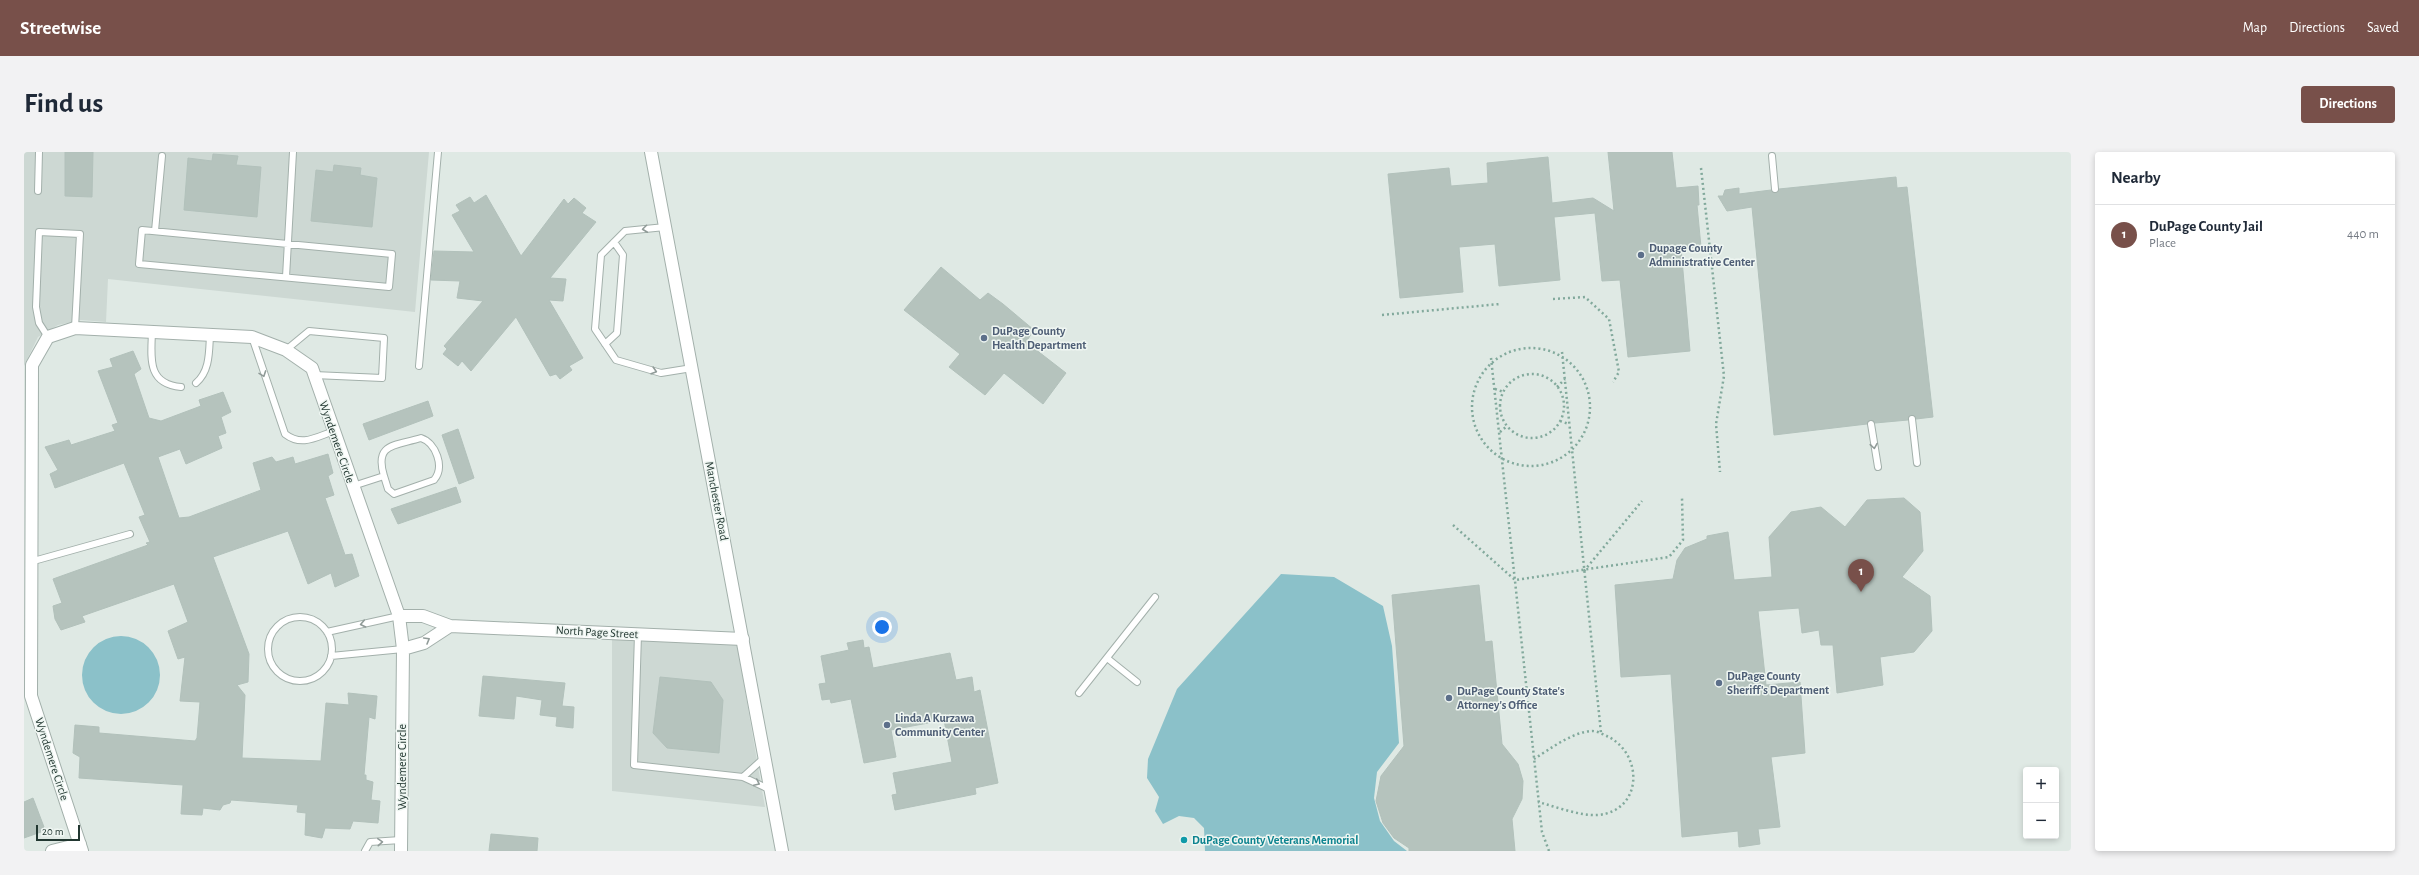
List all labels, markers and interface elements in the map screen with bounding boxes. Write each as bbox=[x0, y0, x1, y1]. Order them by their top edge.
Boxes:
text: Streetwise bbox=[20, 19, 101, 38]
text: Map bbox=[2243, 21, 2267, 35]
text: Directions bbox=[2289, 21, 2345, 35]
text: Saved bbox=[2367, 21, 2399, 35]
button: Directions bbox=[2301, 86, 2395, 123]
text: Find us bbox=[24, 90, 103, 118]
text: Nearby bbox=[2111, 169, 2161, 186]
text: DuPage County Jail bbox=[2149, 219, 2263, 234]
one-way arrow bbox=[642, 224, 648, 233]
text: 1 bbox=[2122, 228, 2126, 241]
text: 440 m bbox=[2347, 228, 2379, 241]
text: Place bbox=[2149, 237, 2176, 250]
place label: Dupage County Administrative Center bbox=[1649, 242, 1756, 268]
marker: Dupage County Administrative Center bbox=[1636, 250, 1646, 260]
place label: DuPage County Health Department bbox=[992, 325, 1086, 351]
marker: DuPage County Health Department bbox=[979, 333, 989, 343]
one-way arrow bbox=[650, 366, 657, 375]
one-way arrow bbox=[259, 371, 267, 378]
street label: Wyndemere Circle bbox=[316, 399, 357, 485]
one-way arrow bbox=[1870, 442, 1878, 449]
street label: Manchester Road bbox=[703, 460, 731, 542]
pin: 1 bbox=[1848, 559, 1874, 592]
your location bbox=[872, 617, 892, 637]
one-way arrow bbox=[360, 620, 366, 628]
street label: North Page Street bbox=[555, 624, 639, 640]
one-way arrow bbox=[423, 637, 431, 644]
place label: DuPage County Sheriff's Department bbox=[1727, 670, 1829, 696]
marker: DuPage County Sheriff's Department bbox=[1714, 678, 1724, 688]
place label: DuPage County State's Attorney's Office bbox=[1457, 685, 1565, 712]
marker: DuPage County State's Attorney's Office bbox=[1444, 693, 1454, 703]
place label: Linda A Kurzawa Community Center bbox=[895, 712, 986, 739]
street label: Wyndemere Circle bbox=[32, 716, 71, 802]
marker: Linda A Kurzawa Community Center bbox=[882, 720, 892, 730]
street label: Wyndemere Circle bbox=[396, 724, 409, 810]
map controls bbox=[2023, 767, 2059, 839]
button: + bbox=[2023, 767, 2059, 803]
one-way arrow bbox=[753, 778, 760, 786]
button: − bbox=[2023, 803, 2059, 839]
scale bar bbox=[36, 823, 80, 842]
text: 20 m bbox=[42, 826, 63, 837]
place label: DuPage County Veterans Memorial bbox=[1192, 834, 1358, 847]
marker: DuPage County Veterans Memorial bbox=[1179, 835, 1189, 845]
one-way arrow bbox=[377, 837, 383, 846]

